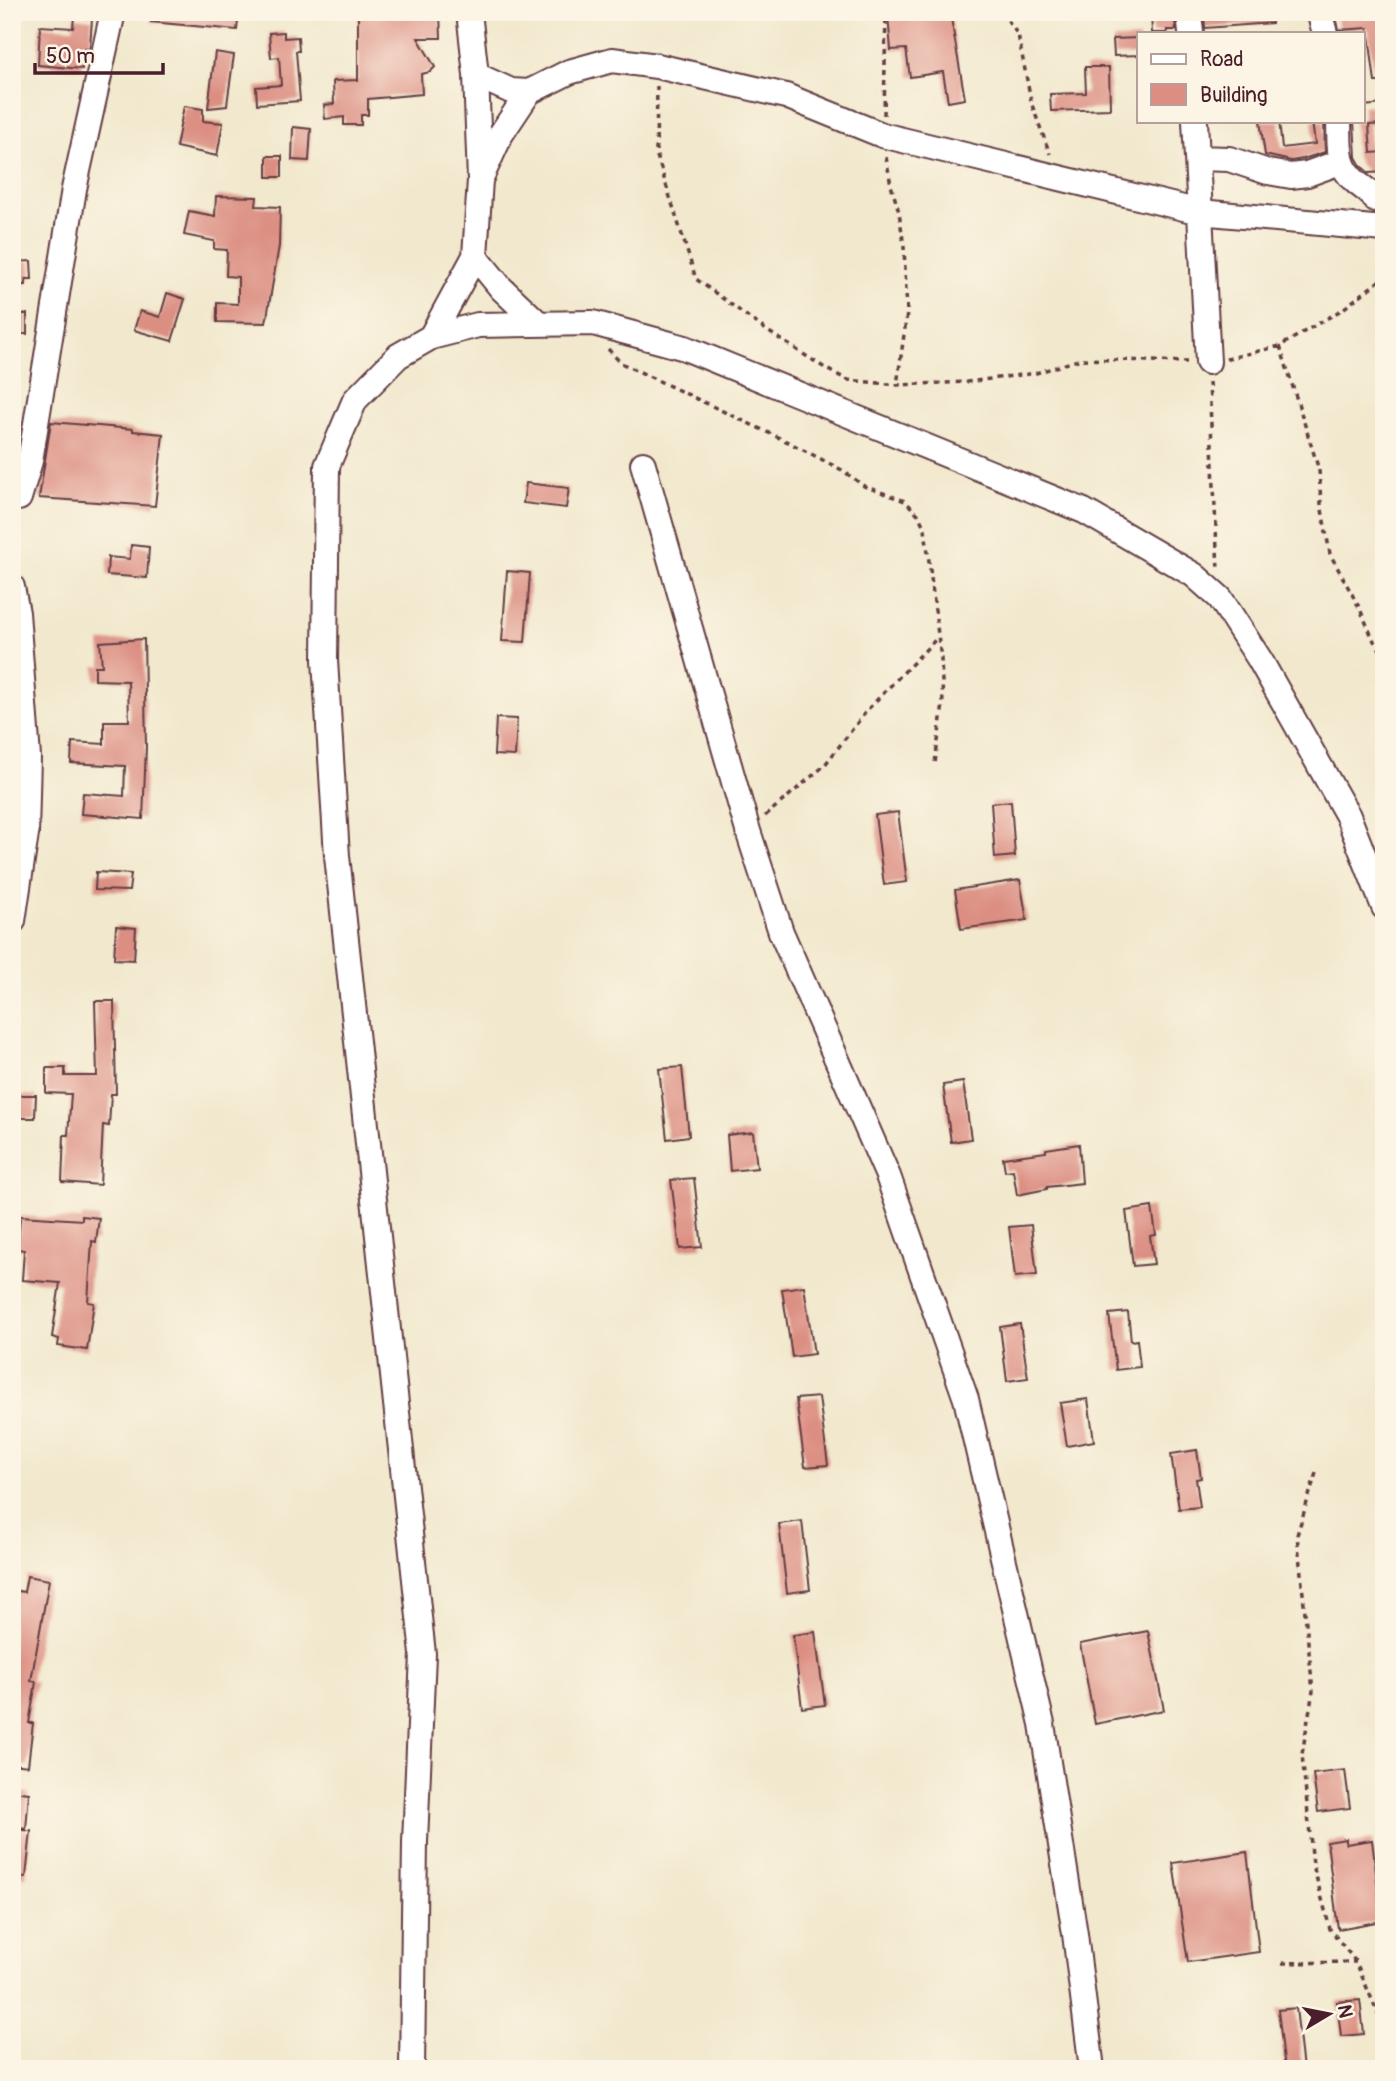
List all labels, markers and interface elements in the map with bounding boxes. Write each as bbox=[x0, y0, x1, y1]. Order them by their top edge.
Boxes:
scale bar bbox=[35, 32, 163, 76]
legend bbox=[1137, 32, 1364, 122]
text: 50 m bbox=[46, 43, 95, 70]
text: Road bbox=[1200, 46, 1244, 73]
text: Building bbox=[1200, 82, 1267, 109]
north arrow bbox=[1294, 1980, 1364, 2050]
text: N bbox=[1332, 2003, 1358, 2020]

